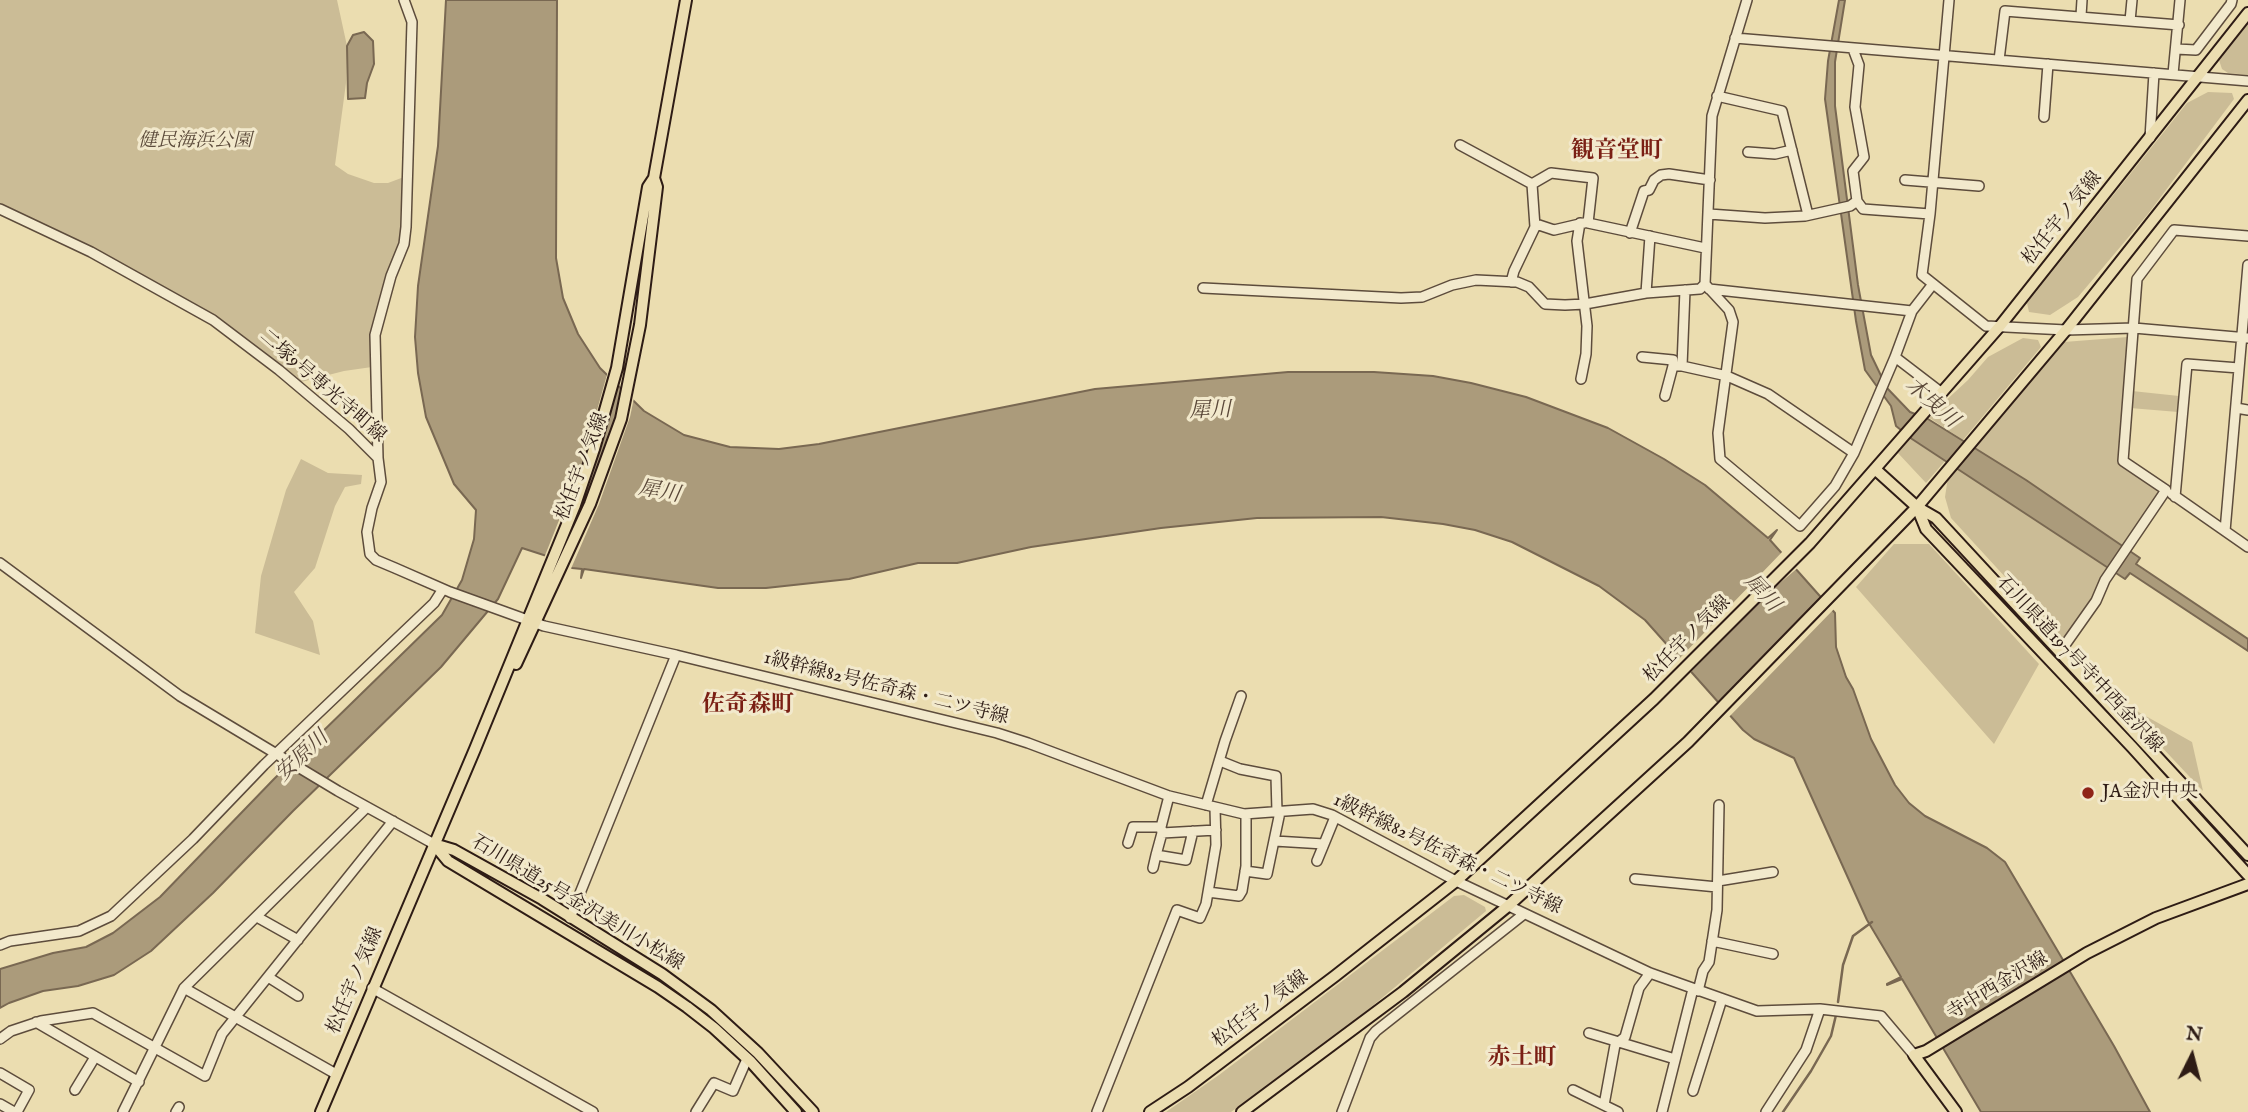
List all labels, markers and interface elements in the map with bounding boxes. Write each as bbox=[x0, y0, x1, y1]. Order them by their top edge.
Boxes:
park label: 健民海浜公園 bbox=[138, 131, 252, 153]
district label: 観音堂町 bbox=[1571, 138, 1663, 166]
street label: 松任宇ノ気線 bbox=[2018, 168, 2108, 270]
street label: 二塚9号専光寺町線 bbox=[254, 326, 390, 448]
water label: 木曳川 bbox=[1899, 374, 1963, 434]
water label: 犀川 bbox=[1189, 399, 1231, 425]
street label: 松任宇ノ気線 bbox=[552, 410, 614, 524]
water label: 犀川 bbox=[636, 477, 682, 509]
water label: 犀川 bbox=[1737, 570, 1785, 618]
street label: 石川県道197号寺中西金沢線 bbox=[1991, 572, 2167, 758]
street label: 松任宇ノ気線 bbox=[1640, 592, 1736, 688]
street label: 1級幹線82号佐奇森・二ツ寺線 bbox=[761, 648, 1011, 730]
district label: 佐奇森町 bbox=[702, 692, 794, 720]
water label: 安原川 bbox=[271, 726, 335, 788]
place label: JA金沢中央 bbox=[2102, 782, 2198, 804]
marker: JA金沢中央 bbox=[2080, 785, 2096, 801]
street label: 1級幹線82号佐奇森・二ツ寺線 bbox=[1329, 790, 1565, 920]
street label: 石川県道25号金沢美川小松線 bbox=[467, 831, 687, 977]
street label: 松任宇ノ気線 bbox=[323, 924, 389, 1038]
street label: 寺中西金沢線 bbox=[1943, 948, 2053, 1026]
street label: 松任宇ノ気線 bbox=[1209, 967, 1313, 1053]
north arrow bbox=[2157, 1021, 2227, 1091]
text: N bbox=[2185, 1022, 2204, 1048]
district label: 赤土町 bbox=[1488, 1045, 1556, 1073]

